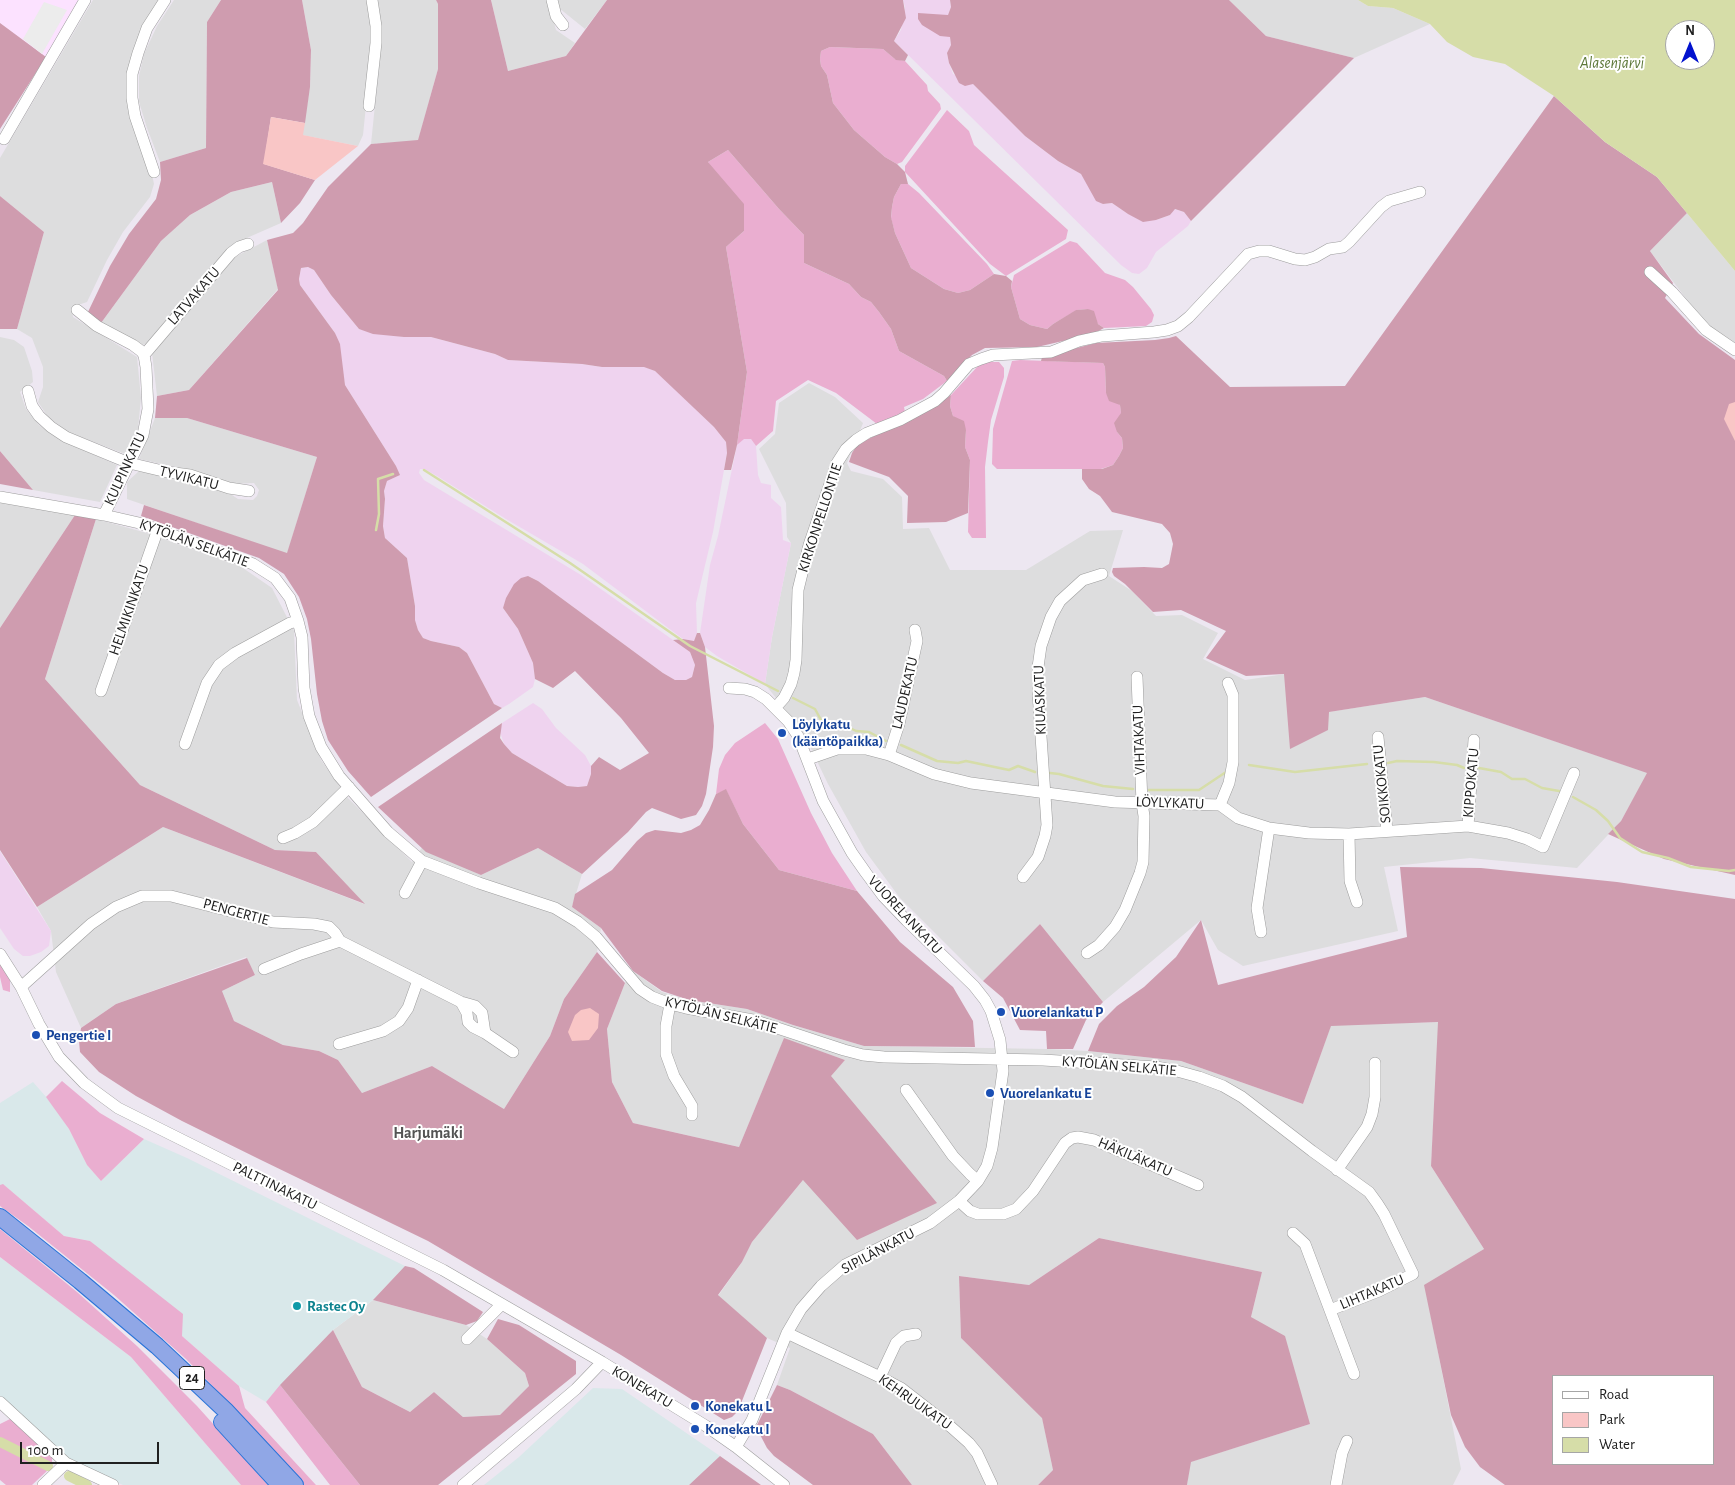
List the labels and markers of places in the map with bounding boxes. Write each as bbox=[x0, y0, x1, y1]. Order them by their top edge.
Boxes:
place label: Löylykatu (kääntöpaikka) bbox=[792, 715, 883, 750]
marker: Löylykatu (kääntöpaikka) bbox=[776, 727, 788, 739]
place label: Vuorelankatu P bbox=[1011, 1003, 1103, 1021]
marker: Vuorelankatu P bbox=[995, 1006, 1007, 1018]
place label: Pengertie I bbox=[46, 1026, 111, 1044]
marker: Pengertie I bbox=[30, 1029, 42, 1041]
place label: Vuorelankatu E bbox=[1000, 1084, 1092, 1102]
marker: Vuorelankatu E bbox=[984, 1087, 996, 1099]
place label: Rastec Oy bbox=[307, 1297, 365, 1315]
marker: Rastec Oy bbox=[291, 1300, 303, 1312]
place label: Konekatu L bbox=[705, 1397, 772, 1415]
marker: Konekatu L bbox=[689, 1400, 701, 1412]
place label: Konekatu I bbox=[705, 1420, 770, 1438]
marker: Konekatu I bbox=[689, 1423, 701, 1435]

